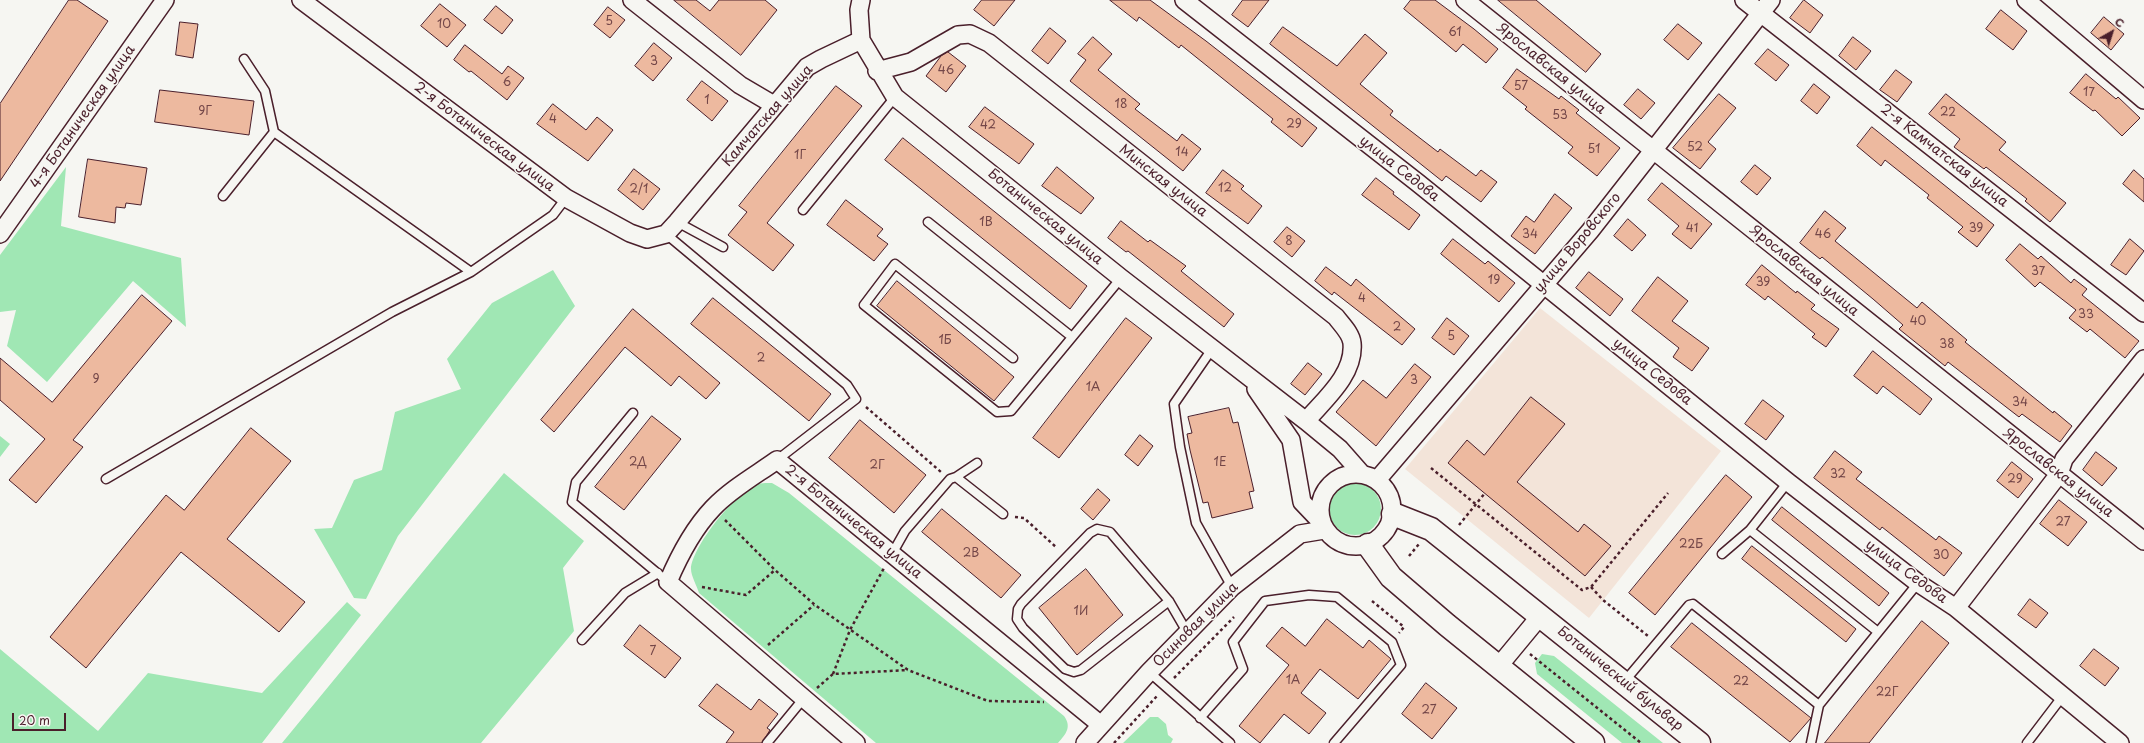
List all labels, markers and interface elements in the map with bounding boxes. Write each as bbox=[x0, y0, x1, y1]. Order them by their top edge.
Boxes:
north arrow bbox=[2092, 12, 2132, 52]
text: С bbox=[2111, 13, 2128, 31]
house number: 5 bbox=[605, 15, 613, 29]
house number: 10 bbox=[437, 18, 451, 32]
street label: Ярославская улица bbox=[1493, 20, 1609, 118]
house number: 61 bbox=[1448, 26, 1462, 40]
street label: 4-я Ботаническая улица bbox=[27, 42, 139, 192]
house number: 3 bbox=[650, 55, 658, 69]
street label: Камчатская улица bbox=[719, 62, 817, 170]
house number: 46 bbox=[938, 64, 954, 78]
house number: 6 bbox=[503, 76, 511, 90]
street label: 2-я Ботаническая улица bbox=[410, 79, 558, 195]
house number: 57 bbox=[1514, 80, 1528, 94]
house number: 17 bbox=[2083, 86, 2095, 100]
house number: 1 bbox=[704, 94, 710, 108]
house number: 18 bbox=[1115, 98, 1127, 112]
street label: 2-я Камчатская улица bbox=[1877, 101, 2011, 211]
house number: 9Г bbox=[198, 105, 212, 119]
house number: 22 bbox=[1940, 106, 1956, 120]
house number: 53 bbox=[1552, 109, 1568, 123]
house number: 4 bbox=[549, 113, 557, 127]
house number: 29 bbox=[1286, 118, 1302, 132]
house number: 42 bbox=[980, 119, 996, 133]
street label: улица Седова bbox=[1356, 133, 1442, 205]
street label: Минская улица bbox=[1115, 141, 1211, 221]
house number: 52 bbox=[1687, 141, 1703, 155]
house number: 51 bbox=[1588, 143, 1600, 157]
house number: 14 bbox=[1175, 146, 1189, 160]
house number: 1Г bbox=[794, 149, 806, 163]
street label: Ботаническая улица bbox=[984, 166, 1106, 268]
house number: 12 bbox=[1218, 182, 1232, 196]
house number: 2/1 bbox=[630, 183, 648, 197]
street label: улица Воровского bbox=[1531, 190, 1625, 296]
house number: 1В bbox=[979, 216, 993, 230]
house number: 41 bbox=[1686, 222, 1698, 236]
street label: Ярославская улица bbox=[1746, 222, 1862, 320]
house number: 39 bbox=[1969, 222, 1983, 236]
house number: 34 bbox=[1522, 228, 1538, 242]
house number: 46 bbox=[1815, 228, 1831, 242]
house number: 8 bbox=[1285, 235, 1293, 249]
house number: 37 bbox=[2031, 265, 2045, 279]
house number: 19 bbox=[1488, 274, 1500, 288]
house number: 39 bbox=[1756, 276, 1770, 290]
house number: 4 bbox=[1358, 292, 1366, 306]
house number: 33 bbox=[2078, 308, 2094, 322]
house number: 40 bbox=[1910, 315, 1926, 329]
house number: 2 bbox=[1393, 321, 1401, 335]
house number: 5 bbox=[1447, 330, 1455, 344]
house number: 1Б bbox=[938, 334, 952, 348]
street label: улица Седова bbox=[1609, 335, 1695, 409]
house number: 38 bbox=[1939, 338, 1955, 352]
house number: 2 bbox=[757, 352, 765, 366]
house number: 9 bbox=[92, 373, 100, 387]
house number: 3 bbox=[1410, 374, 1418, 388]
house number: 1А bbox=[1086, 381, 1100, 395]
house number: 34 bbox=[2012, 396, 2028, 410]
street label: Ярославская улица bbox=[2000, 425, 2116, 521]
house number: 2Д bbox=[629, 456, 647, 470]
house number: 1Е bbox=[1214, 456, 1226, 470]
house number: 2Г bbox=[869, 459, 885, 473]
street label: 2-я Ботаническая улица bbox=[781, 461, 925, 583]
house number: 32 bbox=[1830, 468, 1846, 482]
house number: 29 bbox=[2007, 473, 2023, 487]
house number: 27 bbox=[2056, 516, 2070, 530]
street label: улица Седова bbox=[1862, 537, 1950, 607]
house number: 22Б bbox=[1679, 538, 1703, 552]
house number: 2В bbox=[963, 547, 979, 561]
house number: 30 bbox=[1933, 549, 1949, 563]
street label: Осиновая улица bbox=[1150, 579, 1242, 671]
house number: 1И bbox=[1074, 605, 1088, 619]
street label: Ботанический бульвар bbox=[1554, 623, 1686, 735]
house number: 7 bbox=[650, 645, 656, 659]
house number: 1А bbox=[1286, 674, 1300, 688]
house number: 22 bbox=[1733, 675, 1749, 689]
house number: 22Г bbox=[1876, 686, 1898, 700]
house number: 27 bbox=[1422, 704, 1436, 718]
scale bar bbox=[14, 705, 68, 731]
text: 20 m bbox=[19, 711, 50, 729]

